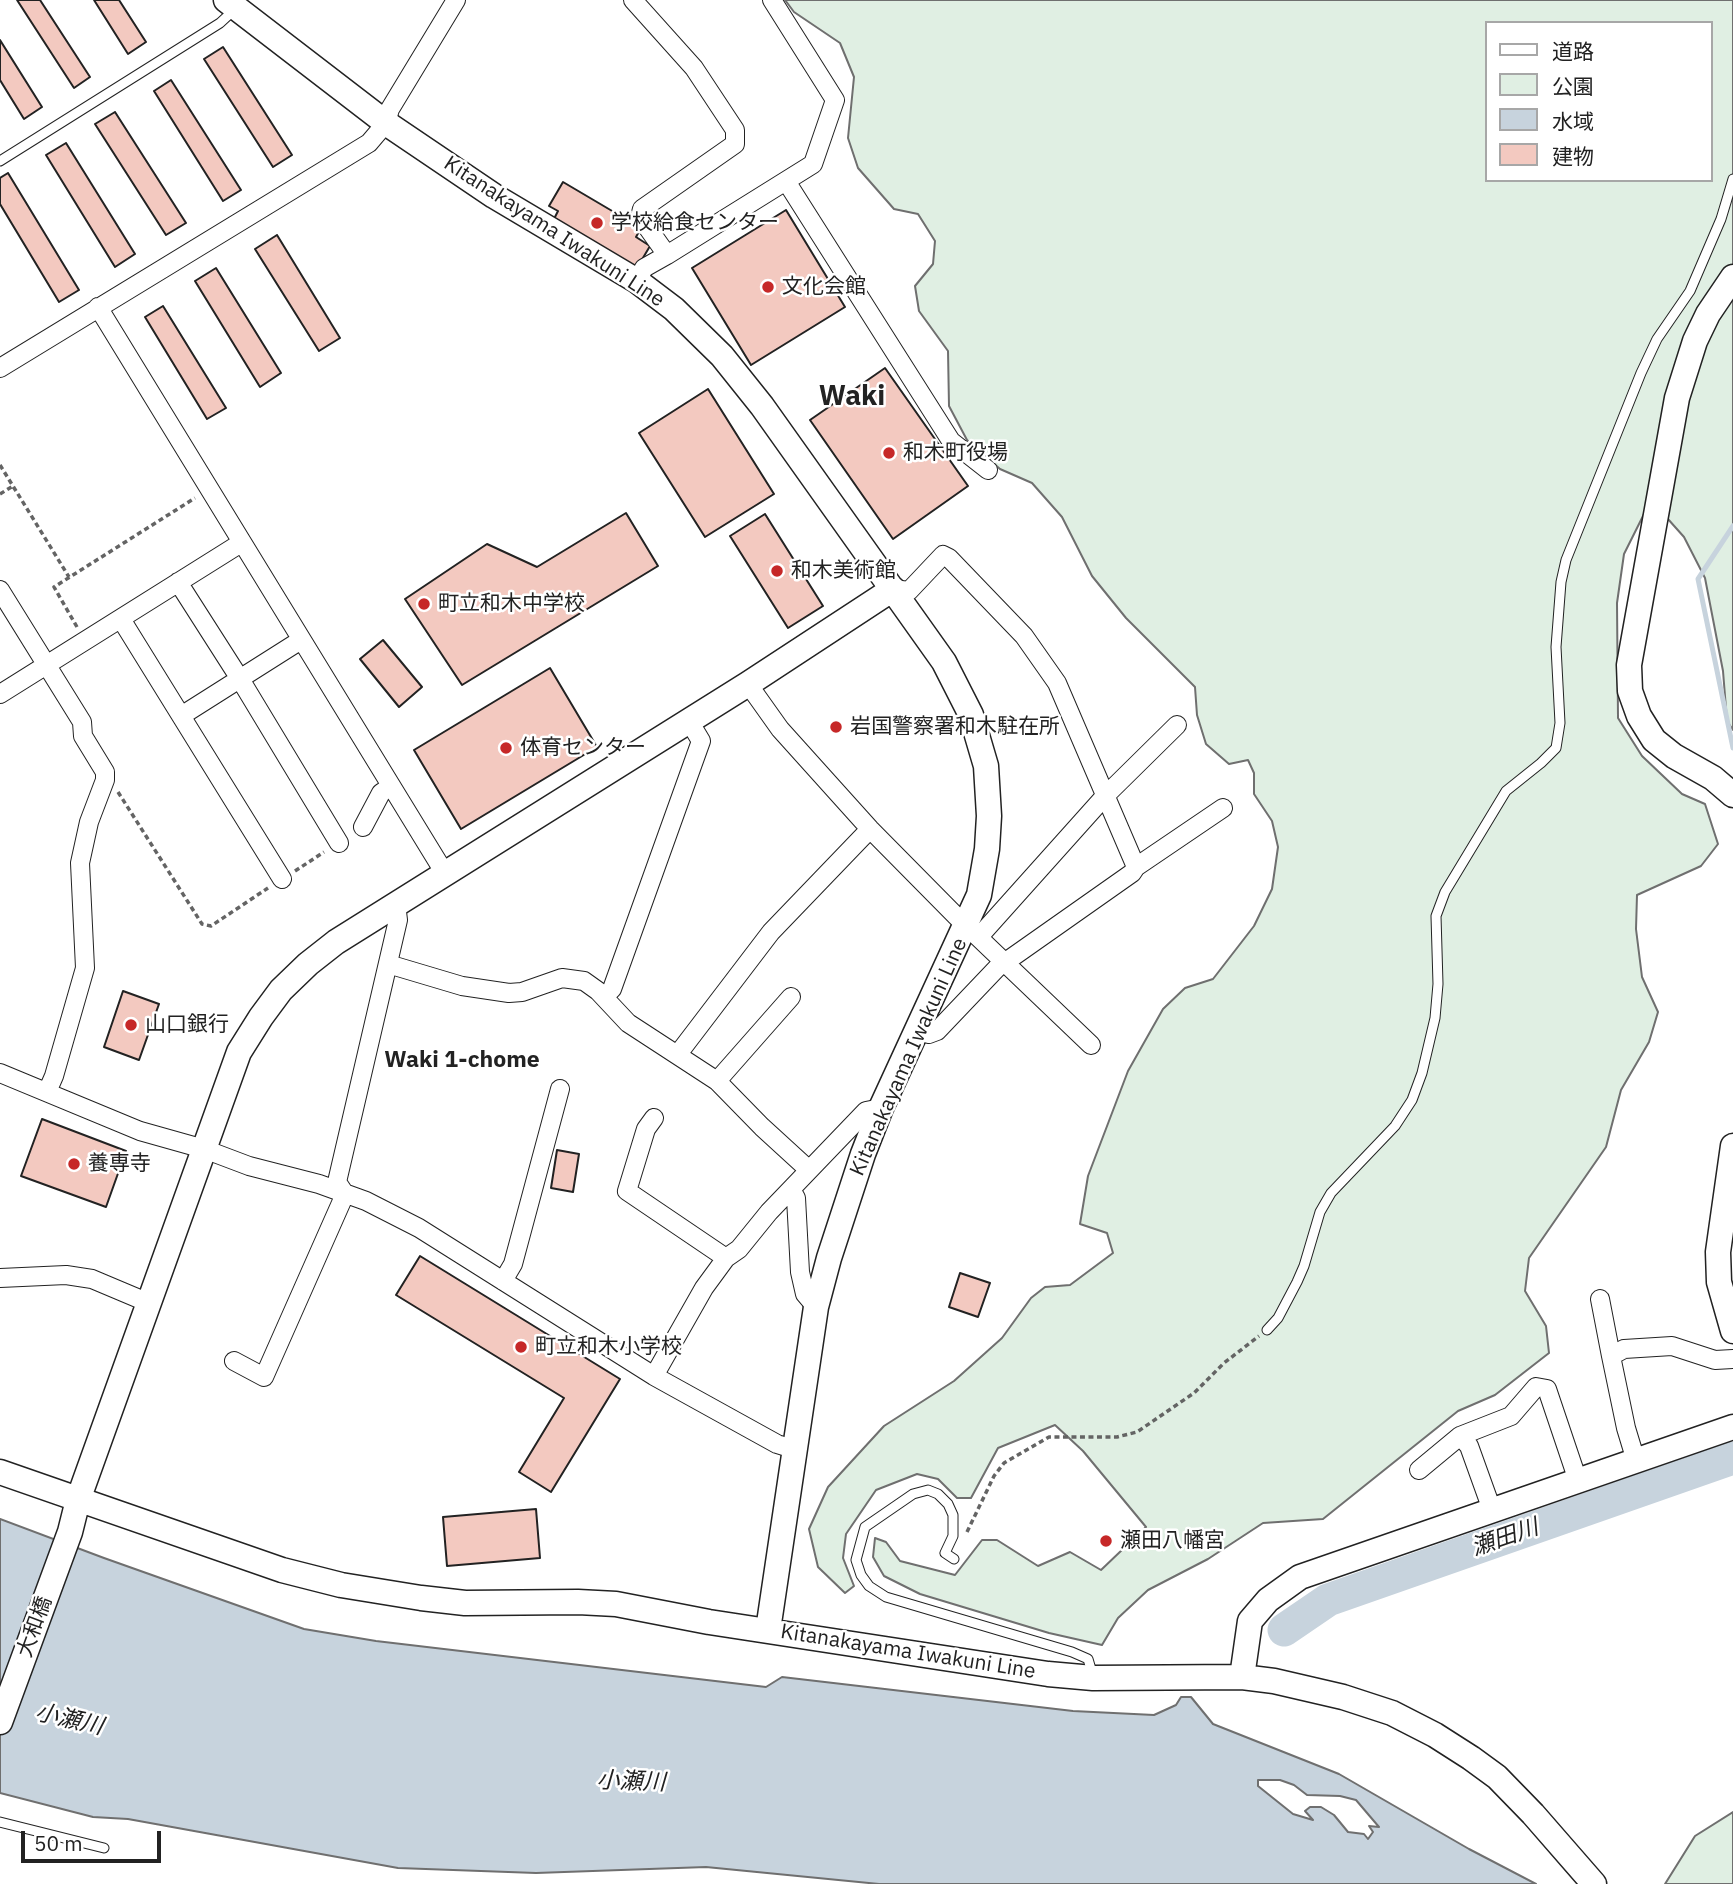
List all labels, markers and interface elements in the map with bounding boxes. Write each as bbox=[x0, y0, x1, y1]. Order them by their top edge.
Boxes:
legend bbox=[1484, 21, 1712, 182]
text: 道路 bbox=[1552, 37, 1594, 65]
text: 公園 bbox=[1552, 72, 1594, 100]
text: 水域 bbox=[1552, 107, 1594, 135]
text: 建物 bbox=[1552, 142, 1594, 170]
street label: Kitanakayama Iwakuni Line bbox=[439, 151, 669, 313]
place label: 学校給食センター bbox=[611, 210, 779, 236]
marker: 学校給食センター bbox=[589, 215, 605, 231]
place label: 文化会館 bbox=[782, 274, 866, 300]
marker: 文化会館 bbox=[760, 279, 776, 295]
district label: Waki bbox=[819, 380, 885, 414]
place label: 和木町役場 bbox=[903, 440, 1008, 466]
marker: 和木町役場 bbox=[881, 445, 897, 461]
place label: 和木美術館 bbox=[791, 558, 896, 584]
marker: 和木美術館 bbox=[769, 563, 785, 579]
place label: 町立和木中学校 bbox=[438, 591, 585, 617]
marker: 町立和木中学校 bbox=[416, 596, 432, 612]
place label: 岩国警察署和木駐在所 bbox=[850, 714, 1060, 740]
marker: 岩国警察署和木駐在所 bbox=[828, 719, 844, 735]
place label: 体育センター bbox=[520, 735, 646, 761]
marker: 体育センター bbox=[498, 740, 514, 756]
street label: Kitanakayama Iwakuni Line bbox=[845, 934, 973, 1180]
place label: 山口銀行 bbox=[145, 1012, 229, 1038]
marker: 山口銀行 bbox=[123, 1017, 139, 1033]
district label: Waki 1-chome bbox=[384, 1046, 540, 1074]
place label: 養専寺 bbox=[88, 1151, 151, 1177]
marker: 養専寺 bbox=[66, 1156, 82, 1172]
place label: 町立和木小学校 bbox=[535, 1334, 682, 1360]
marker: 町立和木小学校 bbox=[513, 1339, 529, 1355]
water label: 瀬田川 bbox=[1468, 1514, 1542, 1562]
place label: 瀬田八幡宮 bbox=[1120, 1528, 1225, 1554]
marker: 瀬田八幡宮 bbox=[1098, 1533, 1114, 1549]
street label: 大和橋 bbox=[12, 1593, 58, 1661]
street label: Kitanakayama Iwakuni Line bbox=[779, 1619, 1037, 1685]
water label: 小瀬川 bbox=[32, 1699, 106, 1741]
water label: 小瀬川 bbox=[596, 1767, 666, 1797]
scale bar bbox=[24, 1818, 164, 1862]
text: 50 m bbox=[34, 1829, 83, 1857]

